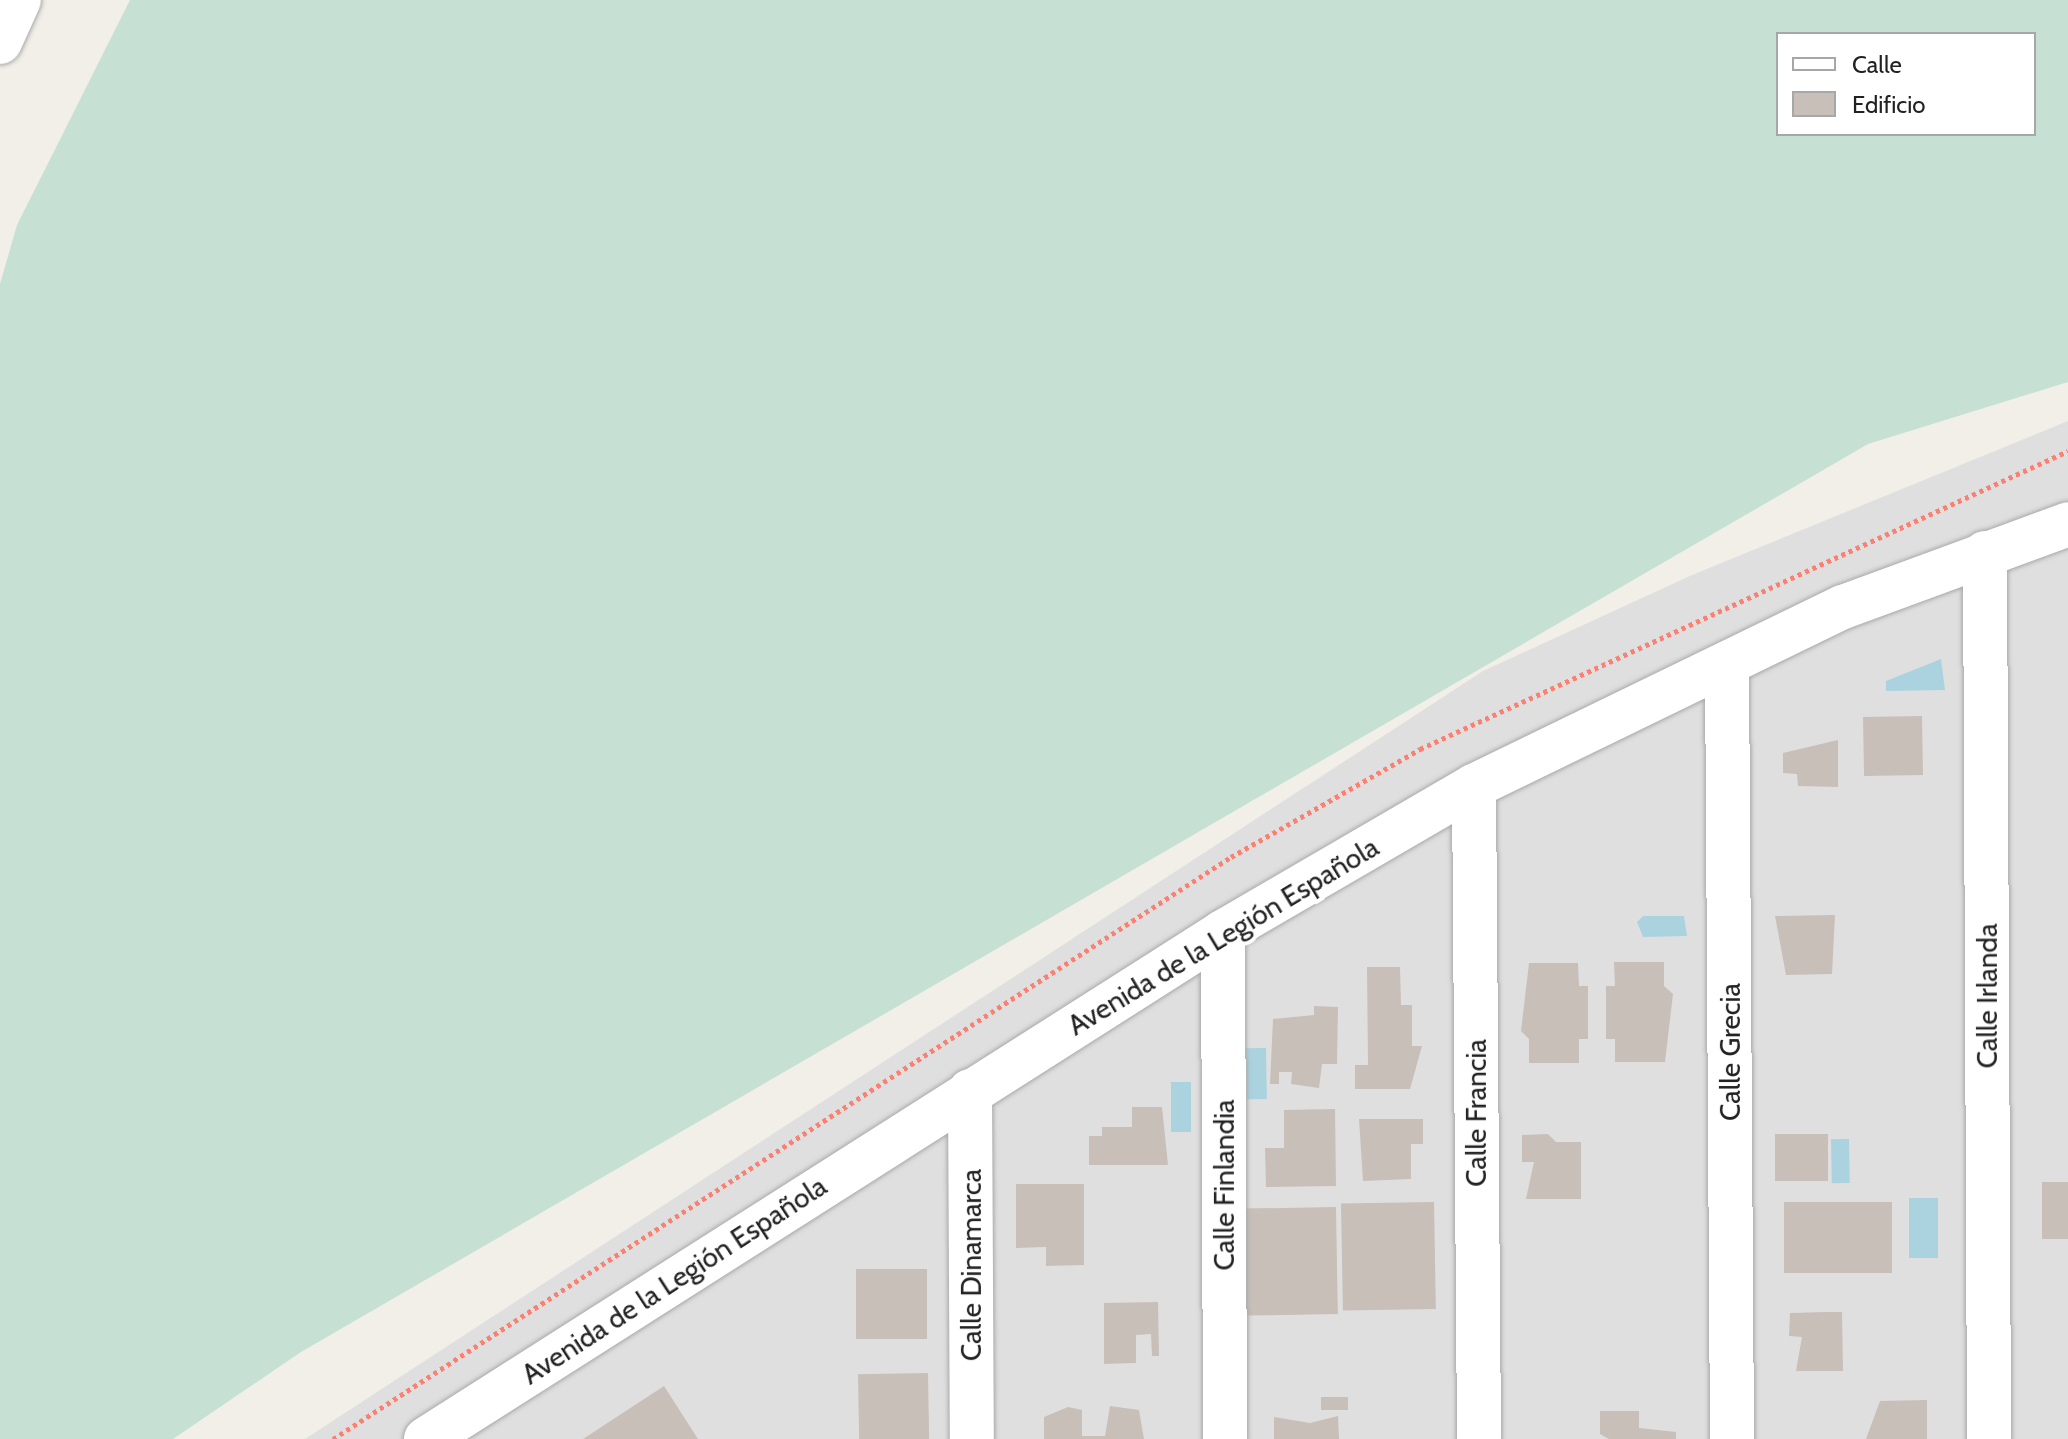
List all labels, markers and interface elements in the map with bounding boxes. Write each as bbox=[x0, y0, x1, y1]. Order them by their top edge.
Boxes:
legend bbox=[1776, 32, 2036, 136]
text: Calle bbox=[1852, 50, 1902, 79]
text: Edificio bbox=[1852, 90, 1926, 119]
street label: Avenida de la Legión Española bbox=[1062, 830, 1384, 1042]
street label: Calle Irlanda bbox=[1970, 924, 2004, 1068]
street label: Calle Grecia bbox=[1713, 983, 1747, 1121]
street label: Calle Francia bbox=[1459, 1039, 1493, 1187]
street label: Calle Finlandia bbox=[1207, 1099, 1241, 1271]
street label: Avenida de la Legión Española bbox=[515, 1169, 833, 1391]
street label: Calle Dinamarca bbox=[954, 1169, 988, 1361]

